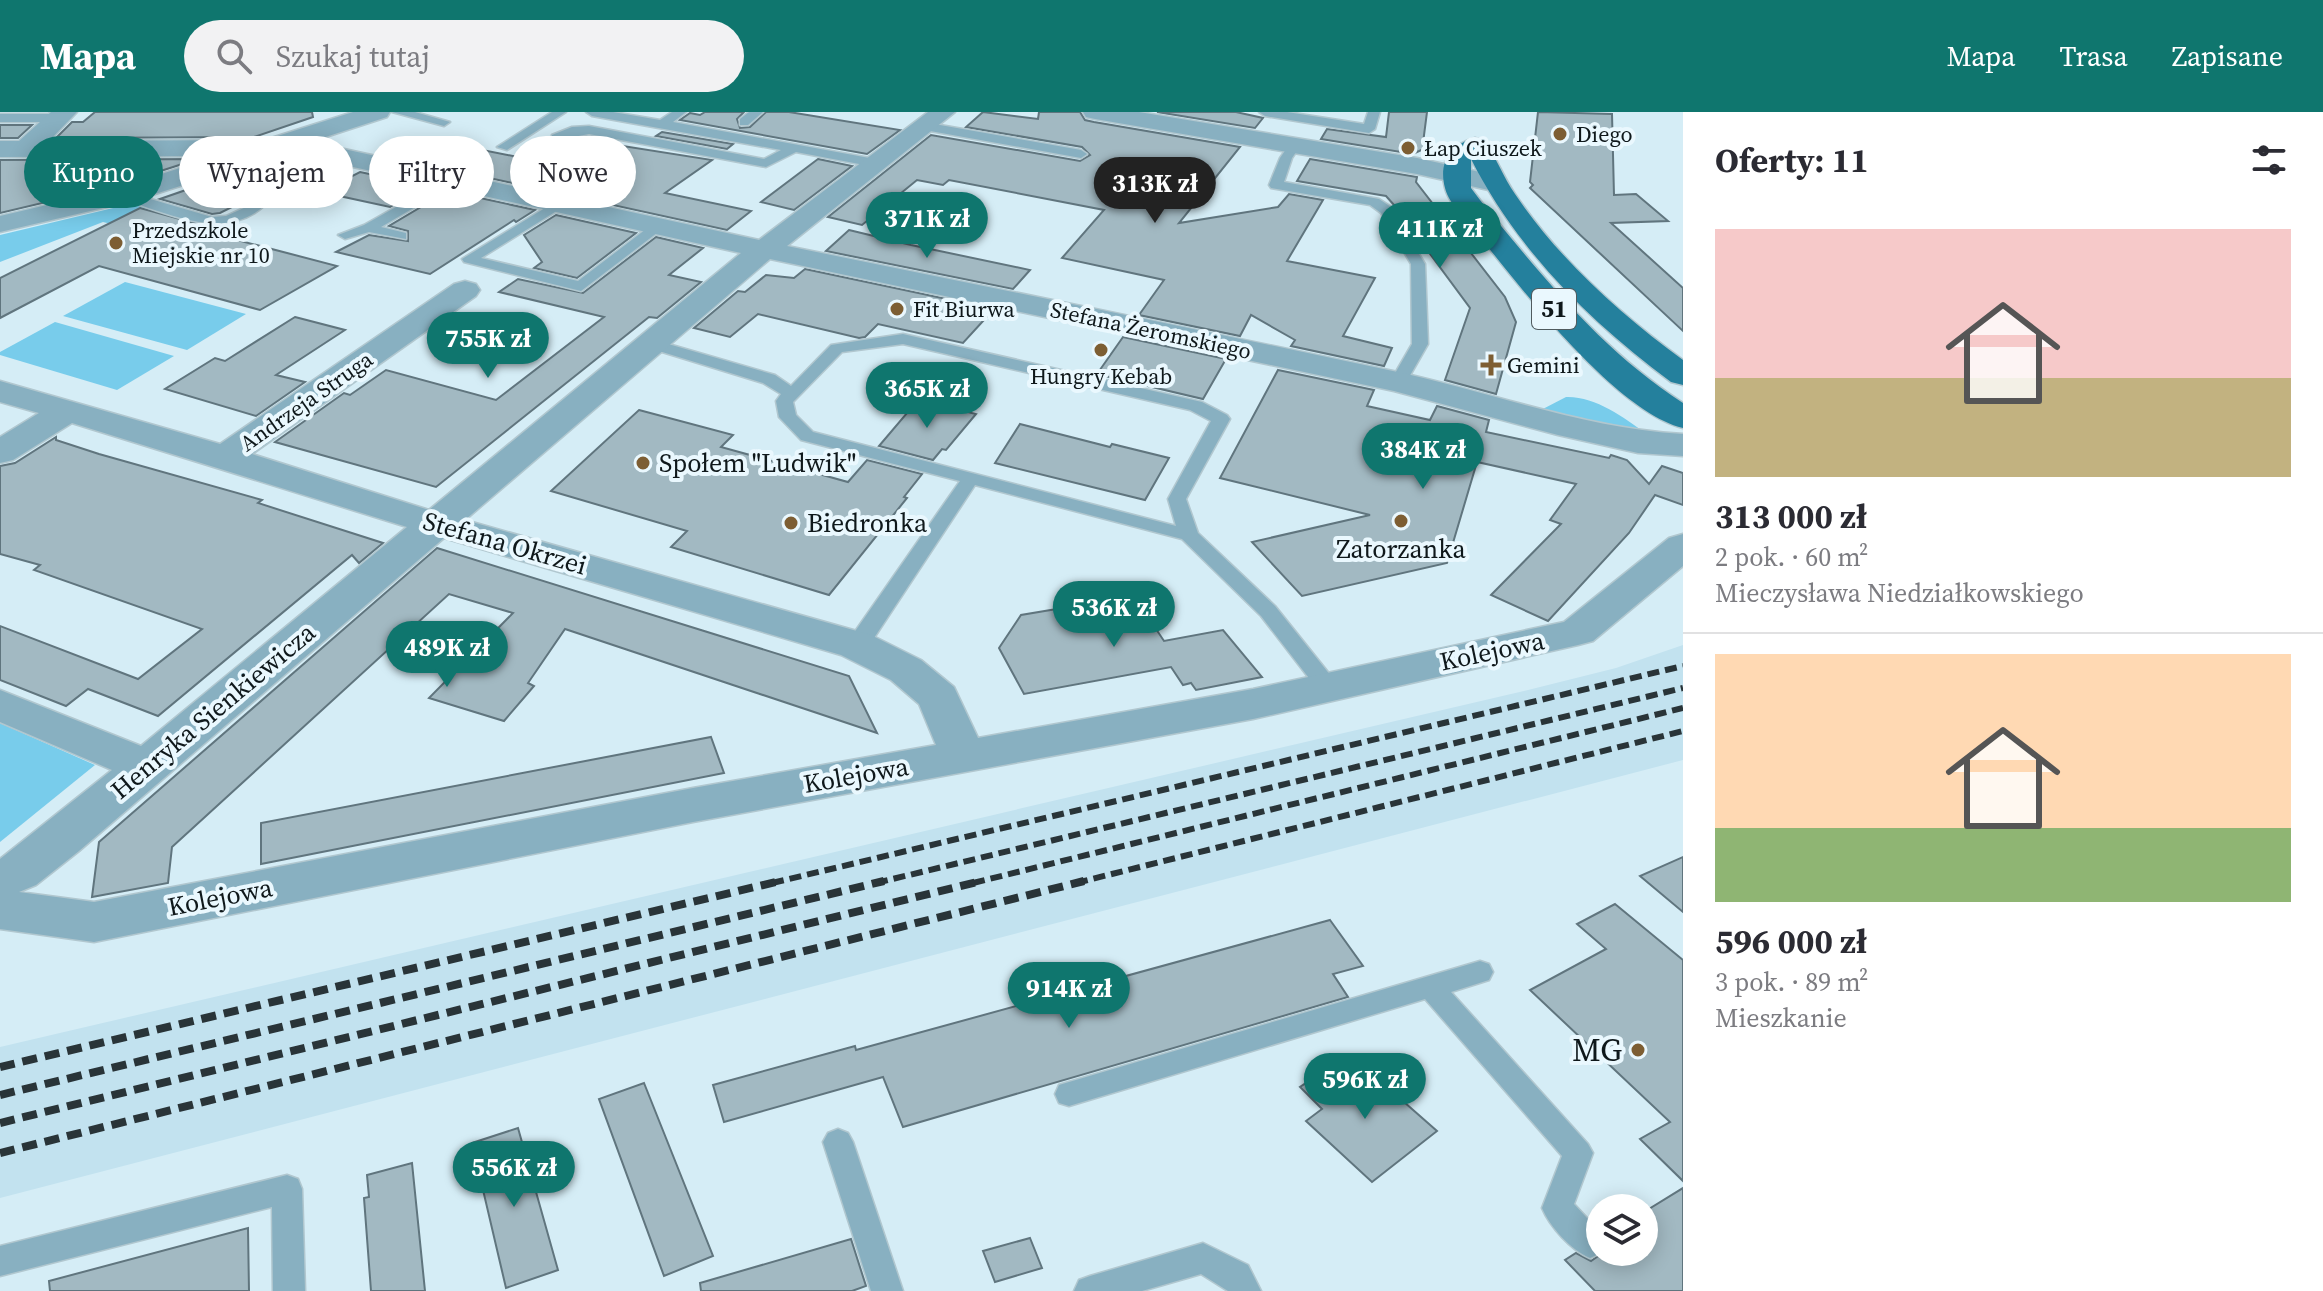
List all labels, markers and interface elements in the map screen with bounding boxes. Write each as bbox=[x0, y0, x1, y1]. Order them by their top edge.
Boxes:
search box bbox=[184, 20, 744, 92]
text: Mapa bbox=[40, 30, 136, 82]
icon: search bbox=[212, 34, 256, 78]
text: Szukaj tutaj bbox=[276, 36, 430, 77]
text: Mapa bbox=[1946, 37, 2015, 75]
text: Trasa bbox=[2059, 37, 2128, 75]
text: Zapisane bbox=[2172, 37, 2283, 75]
place label: Diego bbox=[1576, 119, 1633, 149]
marker: Diego bbox=[1551, 125, 1569, 143]
place label: Łap Ciuszek bbox=[1424, 133, 1543, 163]
chip: Kupno bbox=[24, 136, 163, 208]
chip: Wynajem bbox=[179, 136, 353, 208]
chip: Filtry bbox=[369, 136, 494, 208]
chip: Nowe bbox=[510, 136, 636, 208]
text: Oferty: 11 bbox=[1715, 137, 1869, 183]
icon: filters bbox=[2247, 138, 2291, 182]
marker: Łap Ciuszek bbox=[1399, 139, 1417, 157]
pin: 313K zł bbox=[1081, 157, 1229, 225]
text: 313K zł bbox=[1112, 165, 1198, 201]
pin: 371K zł bbox=[853, 192, 1001, 260]
text: 371K zł bbox=[884, 200, 970, 236]
pin: 411K zł bbox=[1366, 202, 1514, 270]
text: 411K zł bbox=[1397, 210, 1483, 246]
place label: Przedszkole Miejskie nr 10 bbox=[132, 215, 270, 270]
marker: Przedszkole Miejskie nr 10 bbox=[107, 234, 125, 252]
icon: home bbox=[1931, 281, 2075, 425]
road number: 51 bbox=[1532, 289, 1576, 329]
place label: Fit Biurwa bbox=[913, 294, 1016, 324]
street label: Stefana Żeromskiego bbox=[1048, 294, 1254, 366]
marker: Fit Biurwa bbox=[888, 300, 906, 318]
pin: 755K zł bbox=[414, 312, 562, 380]
text: 755K zł bbox=[445, 320, 531, 356]
marker: Hungry Kebab bbox=[1092, 341, 1110, 359]
street label: Andrzeja Struga bbox=[234, 344, 379, 458]
place label: Gemini bbox=[1507, 350, 1580, 380]
marker: Gemini bbox=[1482, 356, 1500, 374]
place label: Hungry Kebab bbox=[1030, 361, 1172, 391]
pin: 365K zł bbox=[853, 362, 1001, 430]
text: 365K zł bbox=[884, 370, 970, 406]
pin: 384K zł bbox=[1349, 423, 1497, 491]
text: 384K zł bbox=[1380, 431, 1466, 467]
place label: Społem "Ludwik" bbox=[659, 445, 856, 481]
marker: Społem "Ludwik" bbox=[634, 454, 652, 472]
text: 313 000 zł bbox=[1715, 493, 1867, 539]
street label: Stefana Okrzei bbox=[419, 502, 591, 584]
place label: Biedronka bbox=[807, 505, 928, 541]
marker: Zatorzanka bbox=[1392, 512, 1410, 530]
marker: Biedronka bbox=[782, 514, 800, 532]
place label: Zatorzanka bbox=[1336, 531, 1466, 567]
text: 2 pok. · 60 m² bbox=[1715, 539, 1868, 575]
text: Mieczysława Niedziałkowskiego bbox=[1715, 575, 2084, 611]
pin: 536K zł bbox=[1040, 581, 1188, 649]
text: 536K zł bbox=[1071, 589, 1157, 625]
street label: Henryka Sienkiewicza bbox=[103, 614, 324, 807]
pin: 489K zł bbox=[373, 621, 521, 689]
street label: Kolejowa bbox=[1436, 622, 1548, 680]
text: 489K zł bbox=[404, 629, 490, 665]
icon: home bbox=[1931, 706, 2075, 850]
street label: Kolejowa bbox=[801, 748, 912, 802]
street label: Kolejowa bbox=[165, 869, 276, 925]
text: 596 000 zł bbox=[1715, 918, 1867, 964]
pin: 914K zł bbox=[995, 962, 1143, 1030]
text: 3 pok. · 89 m² bbox=[1715, 964, 1868, 1000]
text: 914K zł bbox=[1026, 970, 1112, 1006]
text: Mieszkanie bbox=[1715, 1000, 1847, 1036]
place label: MG bbox=[1572, 1028, 1622, 1072]
marker: MG bbox=[1629, 1041, 1647, 1059]
pin: 596K zł bbox=[1291, 1053, 1439, 1121]
text: 596K zł bbox=[1322, 1061, 1408, 1097]
pin: 556K zł bbox=[440, 1141, 588, 1209]
text: 556K zł bbox=[471, 1149, 557, 1185]
map controls bbox=[1586, 1194, 1658, 1266]
button: layers bbox=[1586, 1194, 1658, 1266]

